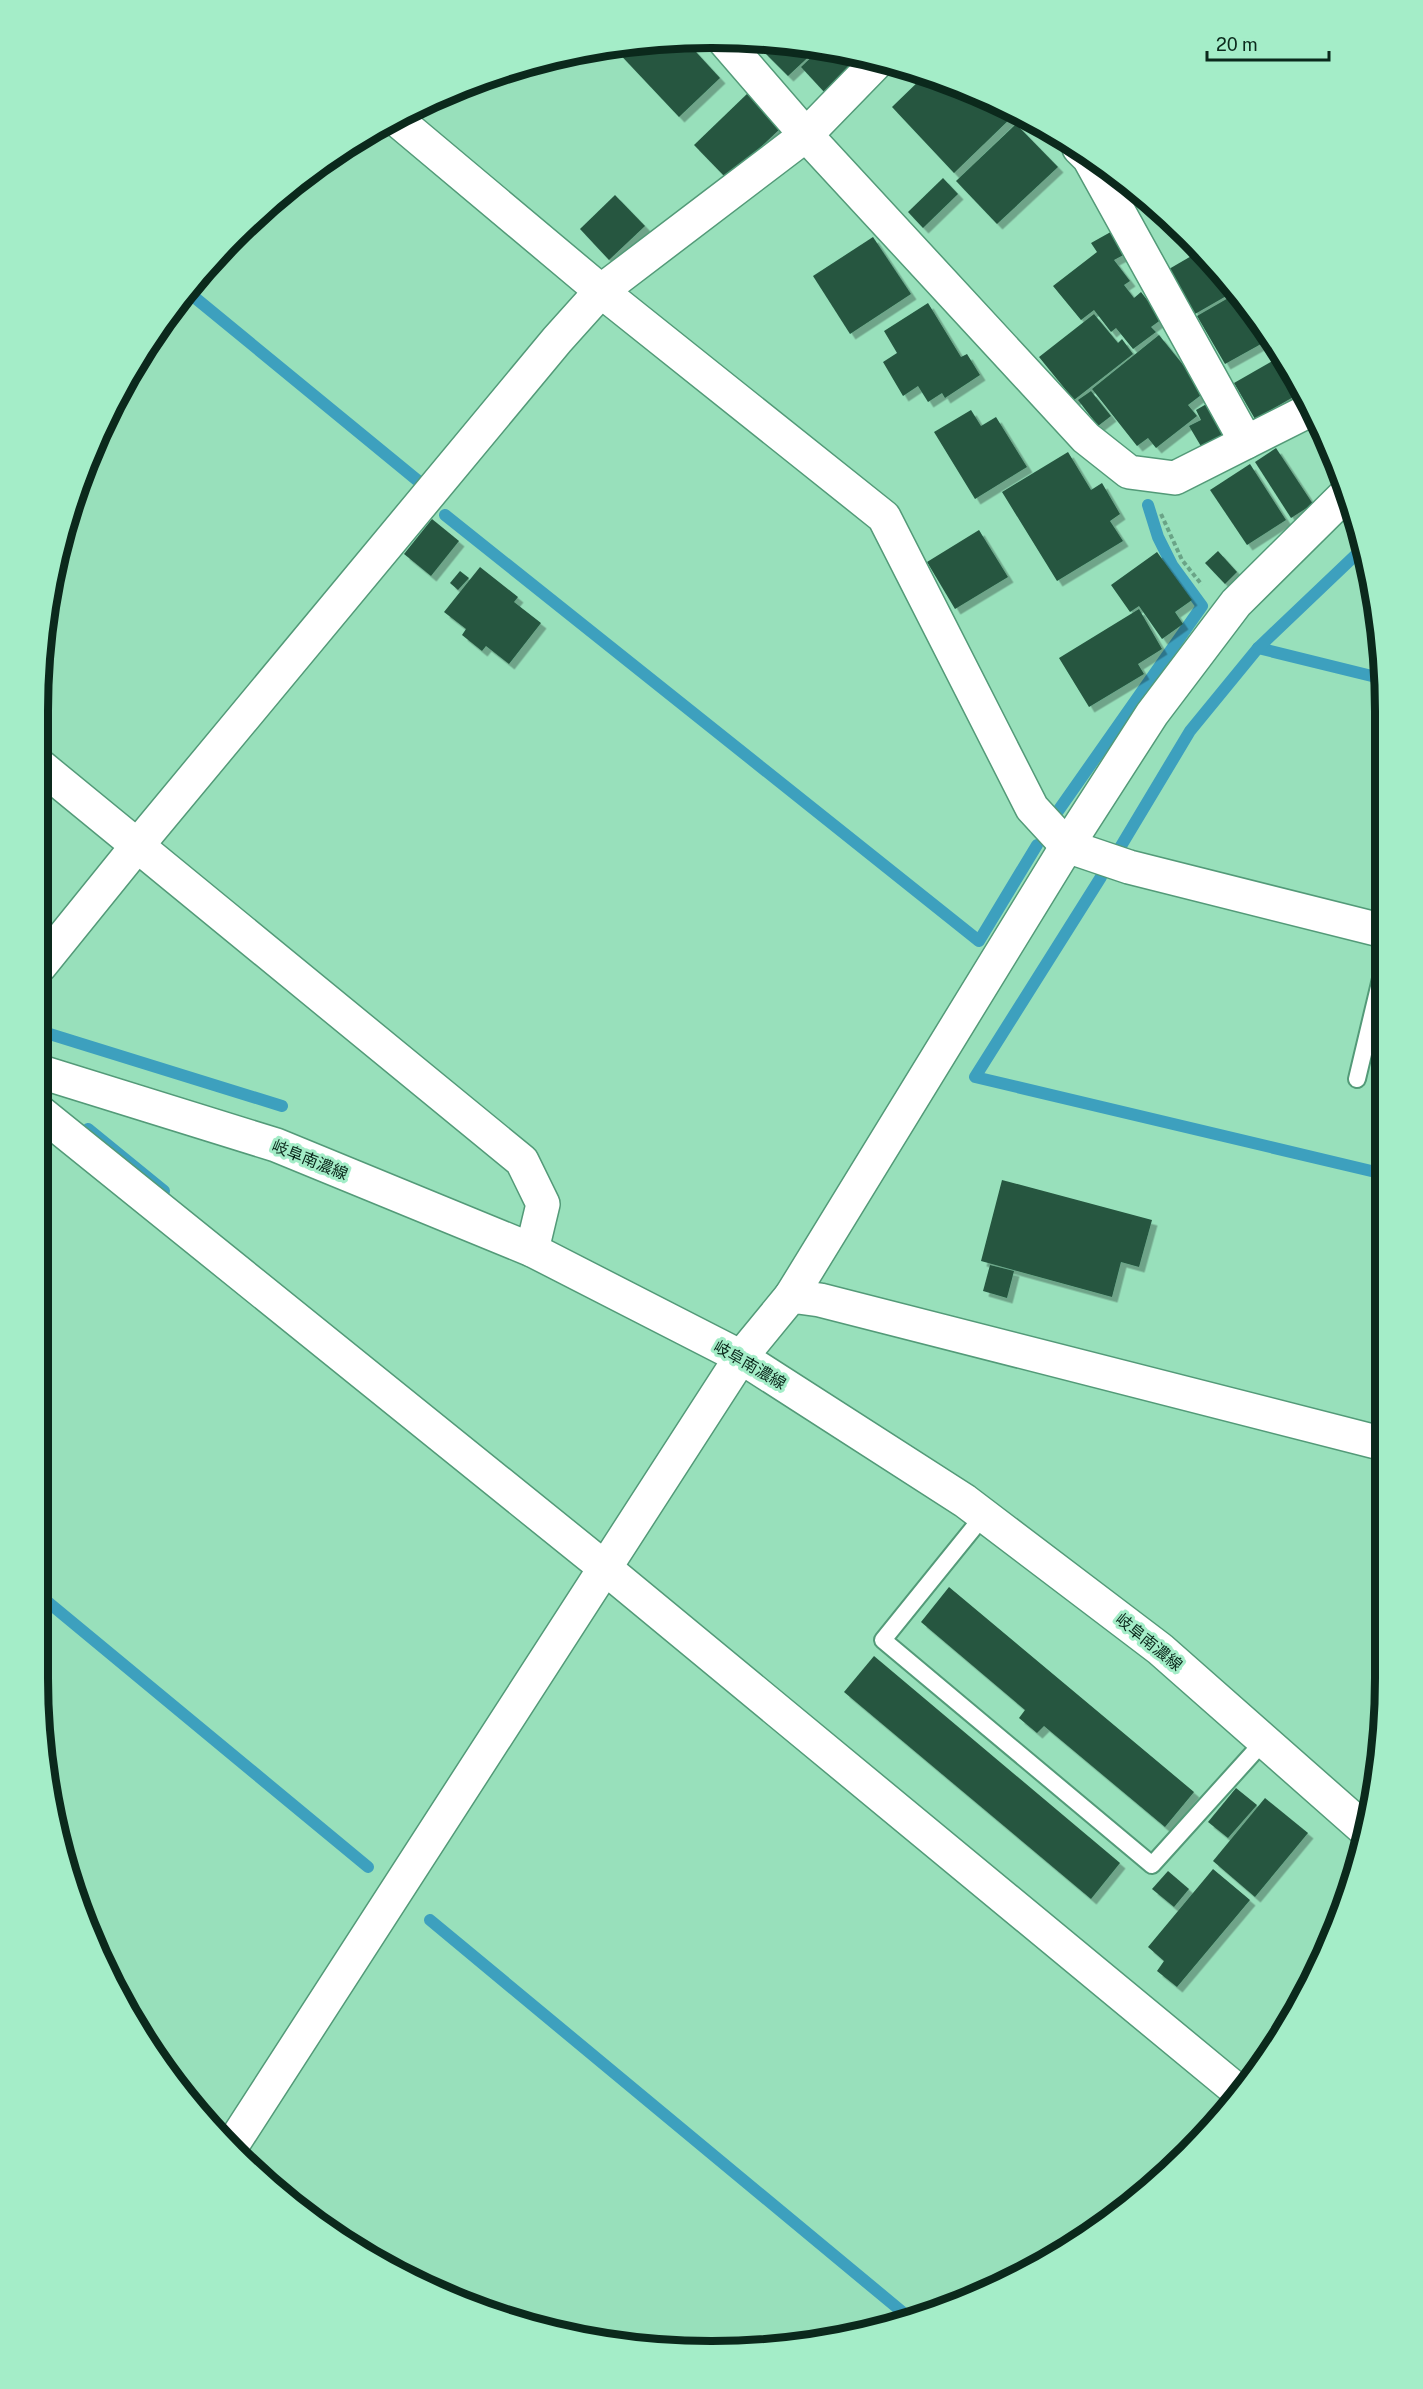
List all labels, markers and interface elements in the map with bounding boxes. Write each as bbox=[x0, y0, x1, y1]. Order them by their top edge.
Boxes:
scale bar bbox=[1207, 24, 1328, 62]
text: 20 m bbox=[1216, 34, 1258, 55]
street label: 岐阜南濃線 bbox=[269, 1136, 351, 1184]
street label: 岐阜南濃線 bbox=[711, 1337, 789, 1393]
street label: 岐阜南濃線 bbox=[1112, 1609, 1186, 1675]

